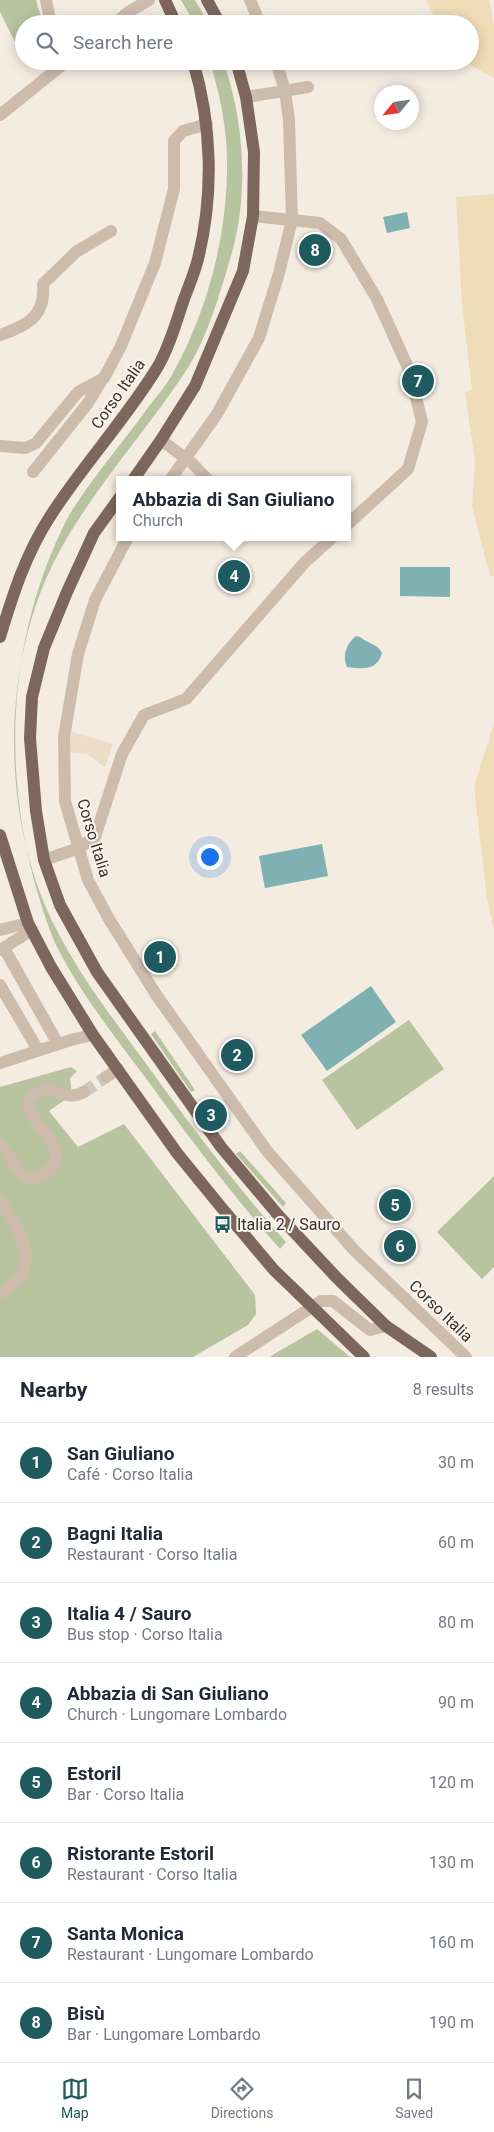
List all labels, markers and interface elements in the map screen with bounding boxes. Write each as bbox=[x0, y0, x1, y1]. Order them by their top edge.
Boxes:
search box bbox=[15, 15, 479, 70]
icon: search bbox=[33, 29, 61, 57]
text: Search here bbox=[73, 31, 173, 54]
north arrow bbox=[374, 85, 419, 130]
pin: 8 bbox=[299, 231, 331, 269]
street label: Corso Italia bbox=[87, 355, 149, 433]
pin: 7 bbox=[402, 362, 434, 400]
popup bbox=[116, 476, 351, 541]
text: Abbazia di San Giuliano bbox=[133, 488, 334, 511]
text: Church bbox=[133, 511, 183, 530]
pin: 4 bbox=[218, 557, 250, 595]
street label: Corso Italia bbox=[73, 796, 115, 880]
your location bbox=[197, 844, 223, 870]
pin: 1 bbox=[144, 938, 176, 976]
pin: 2 bbox=[221, 1036, 253, 1074]
pin: 3 bbox=[195, 1096, 227, 1134]
pin: 5 bbox=[379, 1186, 411, 1224]
bus stop icon: Italia 2 / Sauro bbox=[213, 1214, 233, 1234]
place label: Italia 2 / Sauro bbox=[237, 1215, 341, 1234]
pin: 6 bbox=[384, 1227, 416, 1265]
street label: Corso Italia bbox=[405, 1276, 477, 1346]
text: Nearby bbox=[20, 1378, 87, 1402]
text: 8 results bbox=[413, 1380, 474, 1399]
text: San Giuliano bbox=[67, 1442, 174, 1465]
text: 1 bbox=[31, 1453, 41, 1472]
text: 30 m bbox=[438, 1453, 474, 1472]
text: Café · Corso Italia bbox=[67, 1465, 193, 1484]
text: Bagni Italia bbox=[67, 1522, 163, 1545]
text: 2 bbox=[31, 1533, 41, 1552]
text: 60 m bbox=[438, 1533, 474, 1552]
text: Restaurant · Corso Italia bbox=[67, 1545, 237, 1564]
text: Italia 4 / Sauro bbox=[67, 1602, 191, 1625]
text: 3 bbox=[31, 1613, 41, 1632]
text: 80 m bbox=[438, 1613, 474, 1632]
text: Bus stop · Corso Italia bbox=[67, 1625, 223, 1644]
text: Abbazia di San Giuliano bbox=[67, 1682, 269, 1705]
text: 4 bbox=[31, 1693, 41, 1712]
text: 90 m bbox=[438, 1693, 474, 1712]
text: Church · Lungomare Lombardo bbox=[67, 1705, 287, 1724]
text: Estoril bbox=[67, 1762, 121, 1785]
text: 5 bbox=[31, 1773, 41, 1792]
text: 120 m bbox=[429, 1773, 474, 1792]
text: Bar · Corso Italia bbox=[67, 1785, 184, 1804]
text: Ristorante Estoril bbox=[67, 1842, 214, 1865]
text: 6 bbox=[31, 1853, 41, 1872]
text: 130 m bbox=[429, 1853, 474, 1872]
text: Restaurant · Corso Italia bbox=[67, 1865, 237, 1884]
text: Santa Monica bbox=[67, 1922, 184, 1945]
text: 7 bbox=[31, 1933, 41, 1952]
text: 160 m bbox=[429, 1933, 474, 1952]
text: Restaurant · Lungomare Lombardo bbox=[67, 1945, 314, 1964]
text: Bisù bbox=[67, 2002, 105, 2025]
text: 8 bbox=[31, 2013, 41, 2032]
text: 190 m bbox=[429, 2013, 474, 2032]
text: Bar · Lungomare Lombardo bbox=[67, 2025, 261, 2044]
tab: Map bbox=[61, 2075, 89, 2121]
tab: Directions bbox=[211, 2075, 274, 2121]
tab: Saved bbox=[395, 2075, 433, 2121]

